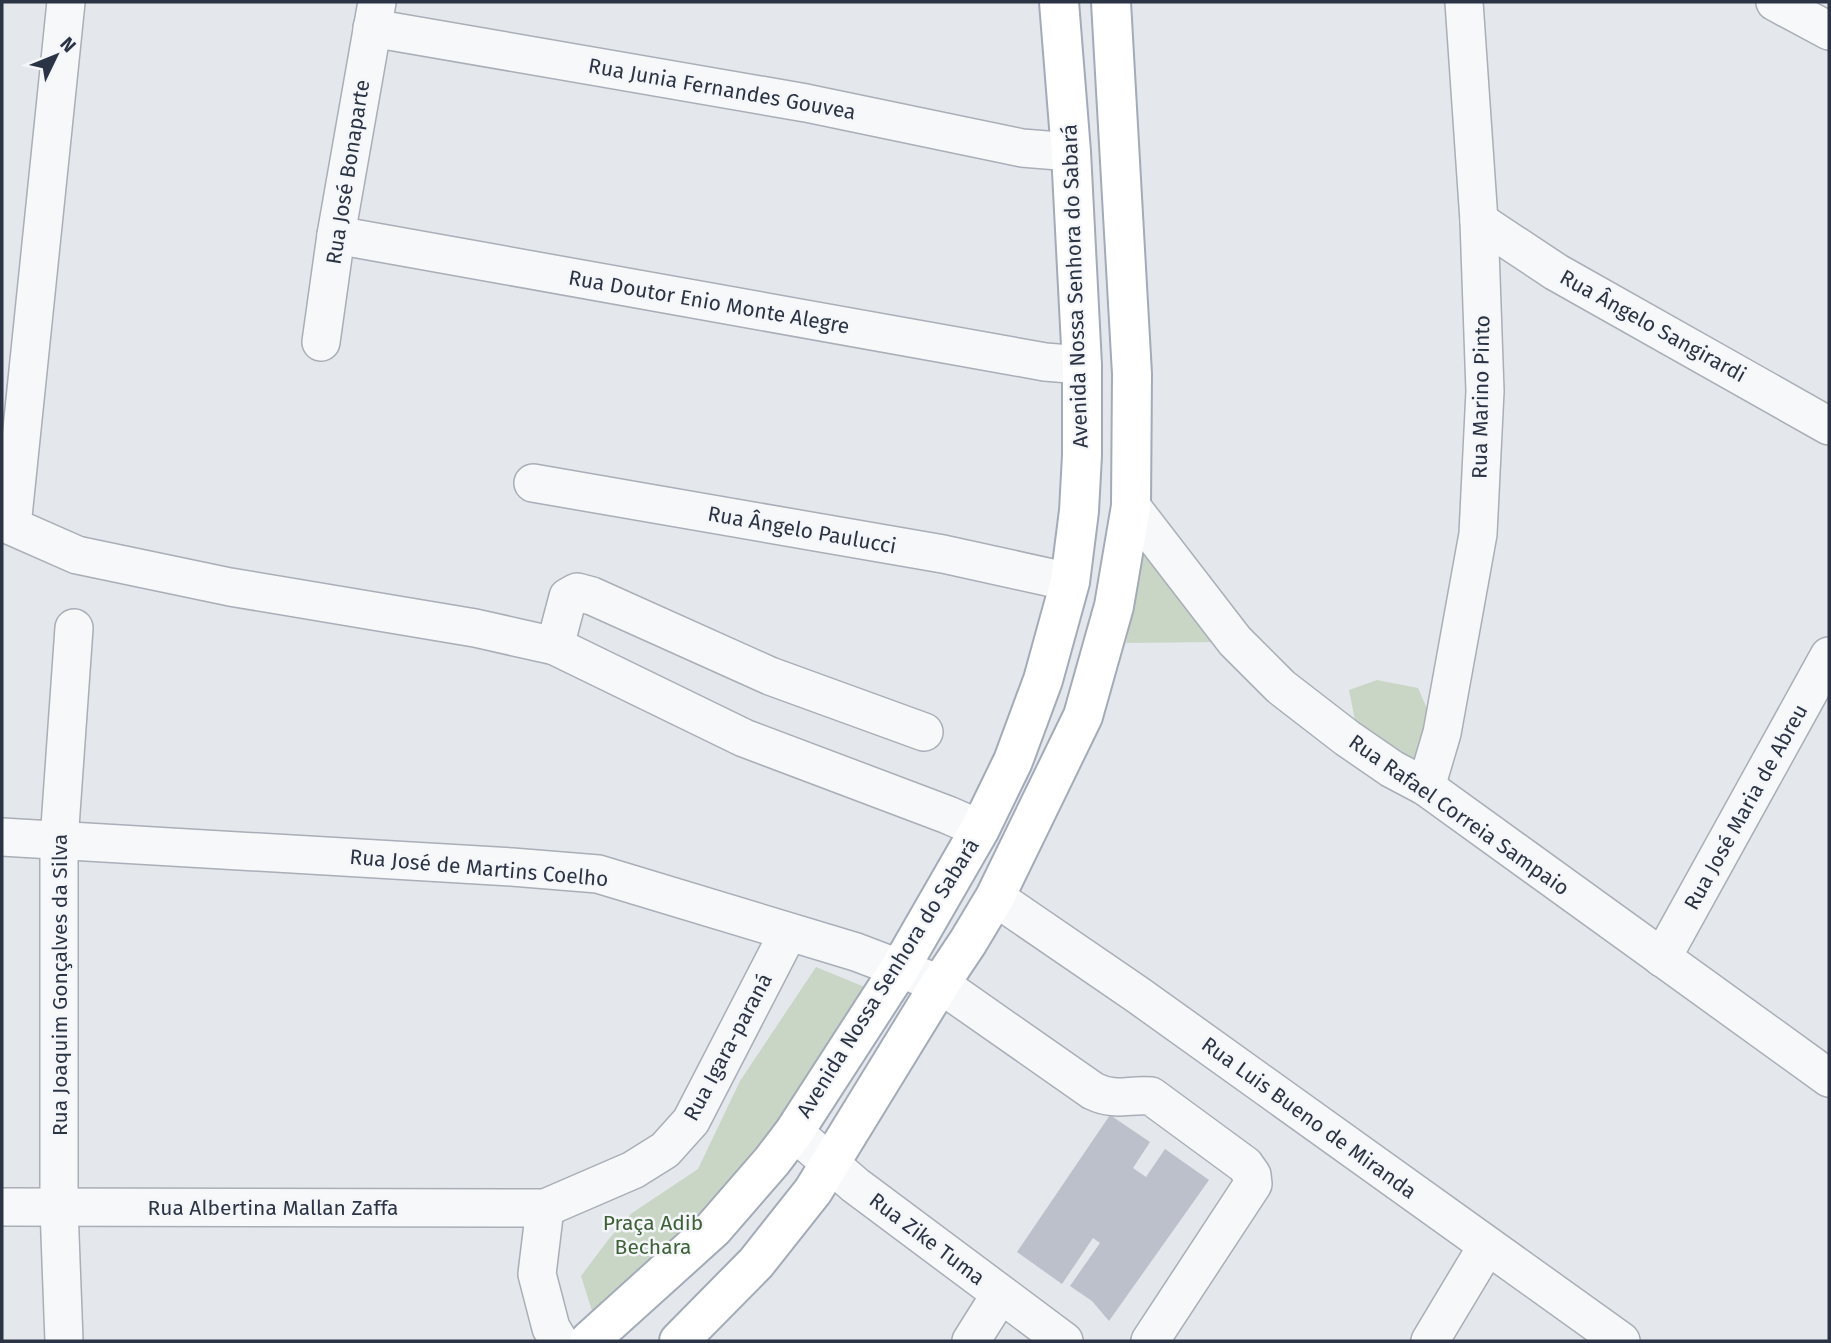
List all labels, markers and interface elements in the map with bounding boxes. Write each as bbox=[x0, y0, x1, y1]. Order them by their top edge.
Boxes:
north arrow bbox=[21, 21, 91, 91]
text: N bbox=[55, 32, 81, 57]
street label: Rua Junia Fernandes Gouvea bbox=[586, 53, 858, 125]
street label: Rua José Bonaparte bbox=[321, 78, 375, 266]
street label: Avenida Nossa Senhora do Sabará bbox=[1056, 124, 1094, 448]
street label: Rua Doutor Enio Monte Alegre bbox=[567, 264, 851, 340]
street label: Rua Ângelo Sangirardi bbox=[1555, 264, 1751, 388]
street label: Rua Marino Pinto bbox=[1467, 315, 1495, 479]
street label: Rua Ângelo Paulucci bbox=[706, 501, 898, 559]
street label: Rua José Maria de Abreu bbox=[1679, 700, 1813, 914]
street label: Rua Rafael Correia Sampaio bbox=[1344, 729, 1574, 901]
street label: Rua Joaquim Gonçalves da Silva bbox=[47, 834, 73, 1136]
street label: Avenida Nossa Senhora do Sabará bbox=[791, 834, 985, 1122]
street label: Rua José de Martins Coelho bbox=[348, 844, 610, 892]
street label: Rua Igara-paraná bbox=[678, 969, 778, 1125]
street label: Rua Luis Bueno de Miranda bbox=[1197, 1031, 1421, 1205]
street label: Rua Zike Tuma bbox=[864, 1187, 990, 1291]
street label: Rua Albertina Mallan Zaffa bbox=[147, 1195, 399, 1221]
park label: Praça Adib Bechara bbox=[603, 1210, 703, 1260]

